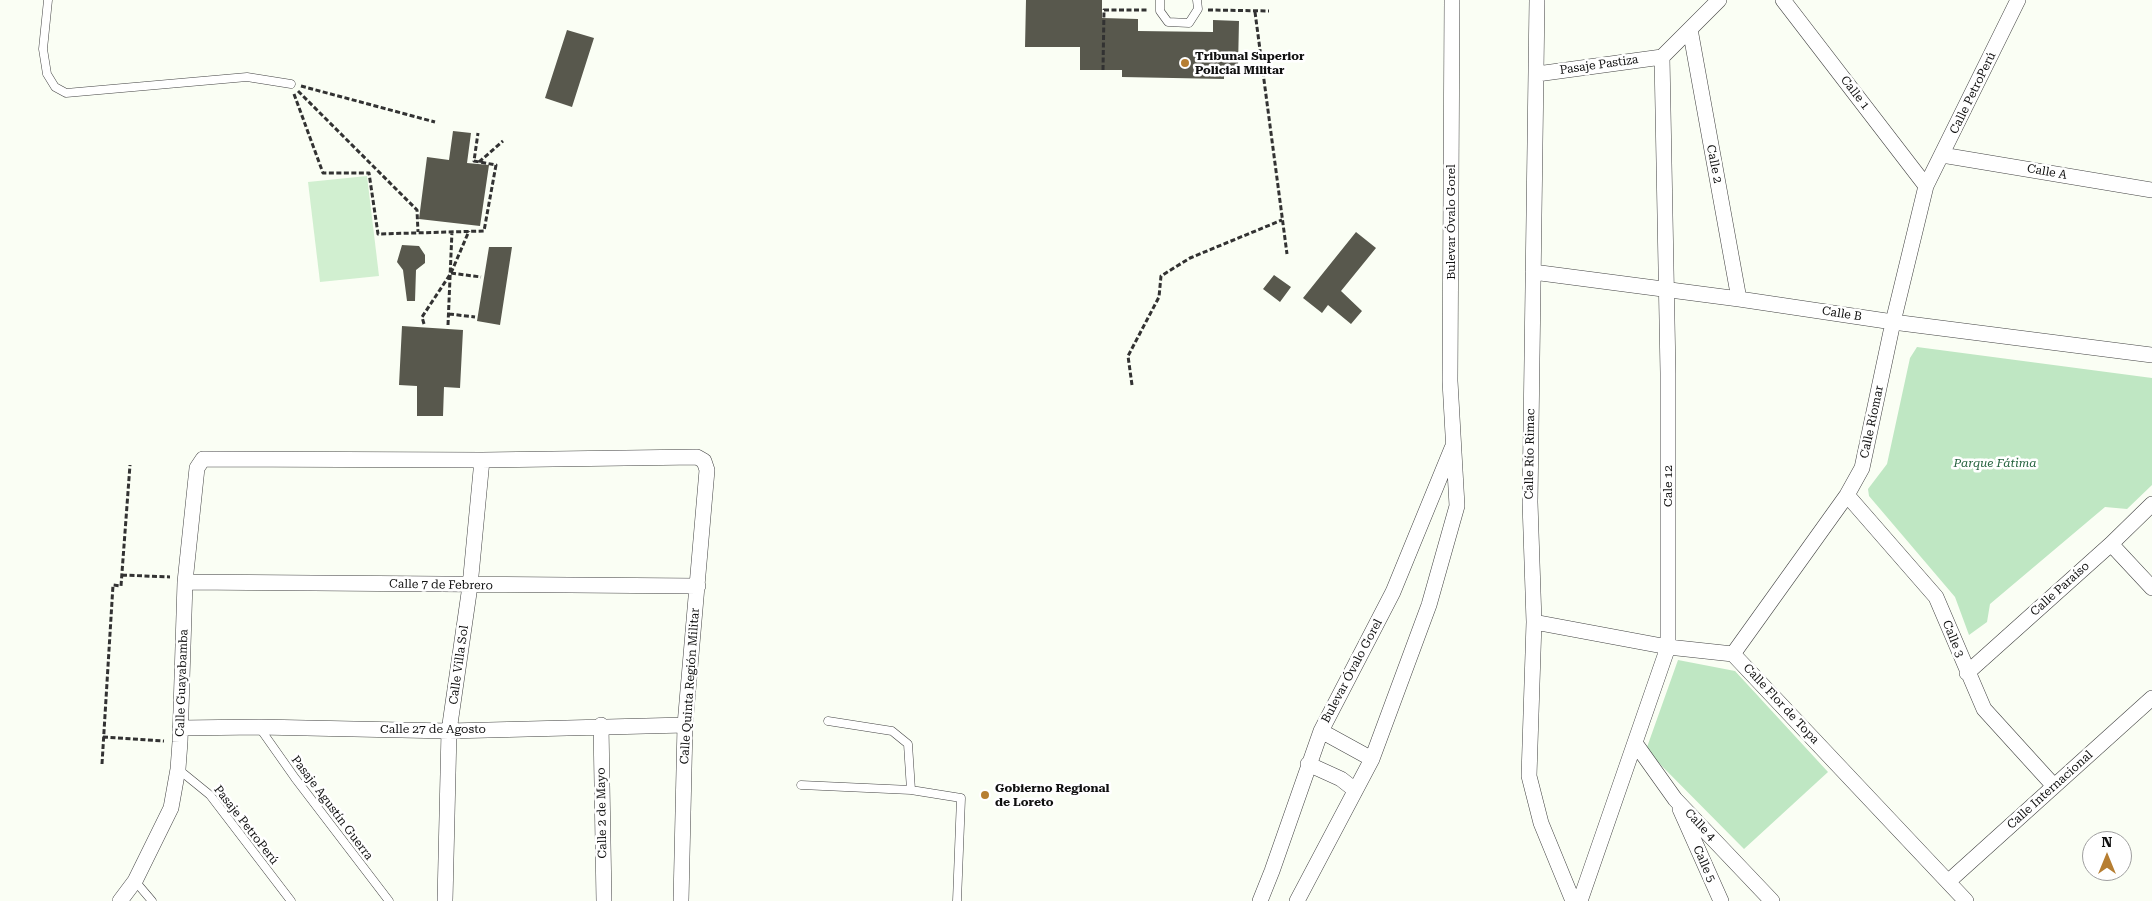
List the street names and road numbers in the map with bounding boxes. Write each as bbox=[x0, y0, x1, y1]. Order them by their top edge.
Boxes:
street label: Calle PetroPerú bbox=[1947, 50, 1999, 136]
street label: Pasaje Pastiza bbox=[1559, 52, 1639, 78]
street label: Calle 1 bbox=[1837, 73, 1873, 113]
street label: Calle 2 bbox=[1703, 144, 1725, 184]
street label: Calle A bbox=[2026, 161, 2068, 183]
street label: Bulevar Óvalo Gorel bbox=[1444, 164, 1458, 280]
street label: Calle B bbox=[1821, 304, 1863, 324]
street label: Calle Ríomar bbox=[1857, 384, 1887, 460]
street label: Calle Río Rimac bbox=[1522, 408, 1538, 500]
street label: Cale 12 bbox=[1661, 465, 1675, 507]
street label: Calle Paraíso bbox=[2028, 559, 2092, 619]
street label: Calle 7 de Febrero bbox=[389, 577, 493, 593]
street label: Calle Quinta Región Militar bbox=[677, 607, 703, 765]
street label: Bulevar Óvalo Gorel bbox=[1319, 617, 1385, 725]
street label: Calle 3 bbox=[1939, 618, 1967, 660]
street label: Calle Villa Sol bbox=[446, 624, 472, 706]
street label: Calle Guayabamba bbox=[173, 629, 191, 737]
street label: Calle Flor de Topa bbox=[1740, 661, 1822, 747]
street label: Calle 27 de Agosto bbox=[380, 722, 486, 736]
street label: Calle Internacional bbox=[2004, 748, 2096, 832]
street label: Pasaje Agustín Guerra bbox=[288, 753, 376, 863]
street label: Calle 2 de Mayo bbox=[594, 767, 610, 859]
street label: Pasaje PetroPerú bbox=[211, 783, 281, 867]
street label: Calle 4 bbox=[1681, 806, 1719, 844]
street label: Calle 5 bbox=[1690, 843, 1718, 885]

